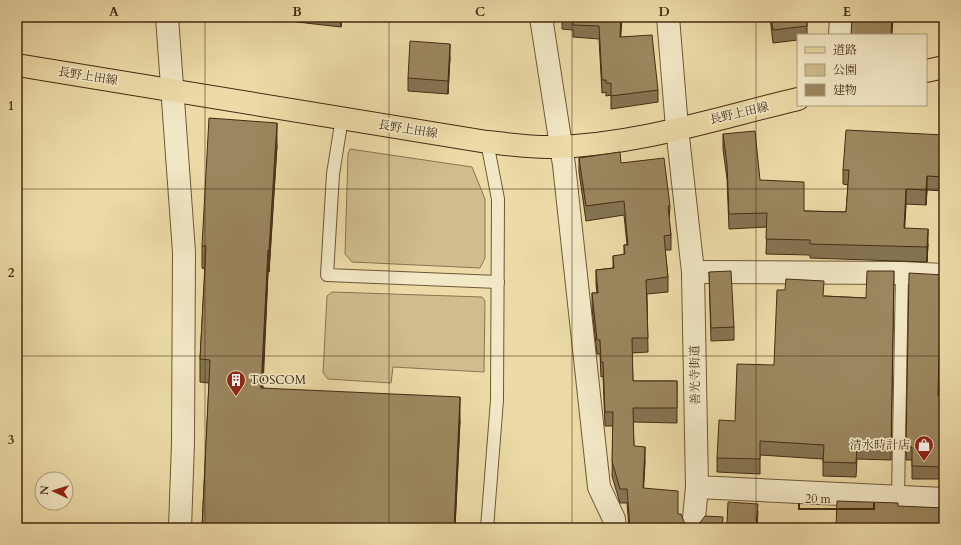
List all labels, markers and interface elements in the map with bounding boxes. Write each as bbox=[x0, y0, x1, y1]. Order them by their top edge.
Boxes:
text: A bbox=[109, 3, 119, 21]
text: B bbox=[292, 3, 302, 21]
text: C bbox=[475, 3, 485, 21]
text: D bbox=[658, 3, 670, 21]
text: E bbox=[843, 3, 851, 21]
legend bbox=[797, 34, 927, 106]
text: 道路 bbox=[833, 42, 857, 58]
text: 公園 bbox=[833, 62, 857, 78]
street label: 長野上田線 bbox=[57, 63, 119, 89]
text: 建物 bbox=[833, 82, 857, 98]
text: 1 bbox=[8, 97, 14, 115]
street label: 長野上田線 bbox=[708, 98, 770, 128]
street label: 長野上田線 bbox=[377, 116, 439, 142]
text: 2 bbox=[8, 264, 15, 282]
street label: 善光寺街道 bbox=[686, 345, 704, 405]
building icon: TOSCOM bbox=[225, 369, 247, 397]
place label: TOSCOM bbox=[250, 372, 307, 388]
text: 3 bbox=[8, 431, 15, 449]
shop icon: 清水時計店 bbox=[913, 434, 935, 462]
place label: 清水時計店 bbox=[850, 437, 910, 453]
north arrow bbox=[34, 471, 74, 511]
text: N bbox=[37, 485, 52, 496]
scale bar bbox=[799, 485, 874, 511]
text: 20 m bbox=[805, 491, 832, 507]

